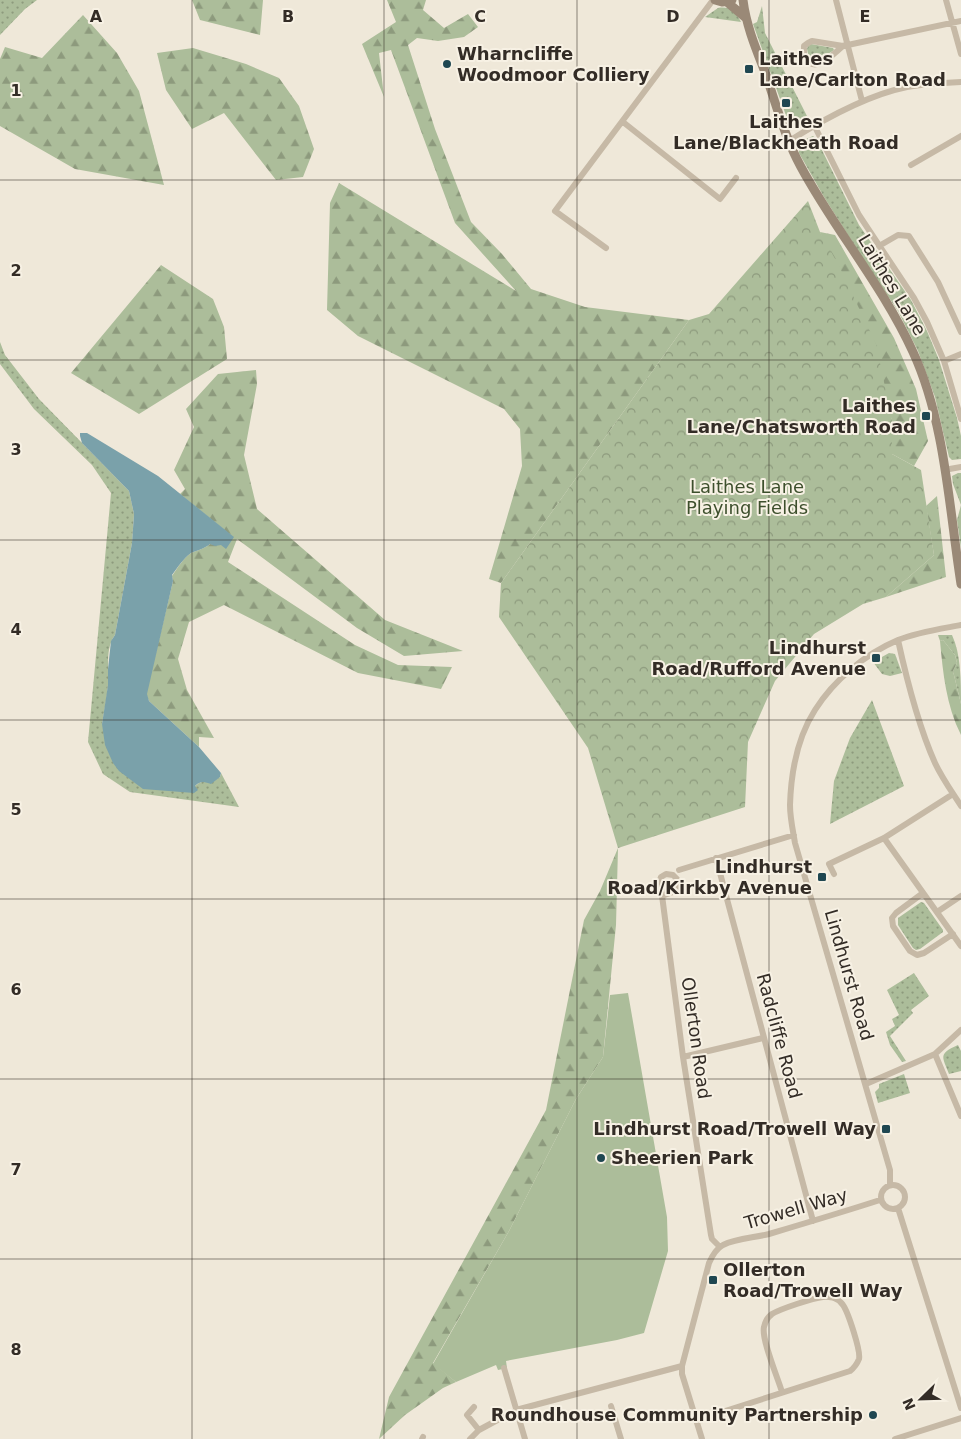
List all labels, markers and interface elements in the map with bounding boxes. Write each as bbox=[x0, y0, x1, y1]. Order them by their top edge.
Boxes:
text: A bbox=[90, 7, 103, 26]
text: B bbox=[282, 7, 294, 26]
text: C bbox=[474, 7, 486, 26]
text: D bbox=[666, 7, 680, 26]
text: E bbox=[860, 7, 870, 26]
place label: Wharncliffe Woodmoor Colliery bbox=[457, 43, 650, 85]
place label: Laithes Lane/Carlton Road bbox=[759, 48, 946, 90]
marker: Wharncliffe Woodmoor Colliery bbox=[441, 58, 453, 70]
marker: Laithes Lane/Carlton Road bbox=[743, 63, 755, 75]
text: 1 bbox=[10, 81, 22, 100]
marker: Laithes Lane/Blackheath Road bbox=[780, 97, 792, 109]
place label: Laithes Lane/Blackheath Road bbox=[673, 111, 899, 153]
street label: Laithes Lane bbox=[854, 230, 931, 339]
text: 2 bbox=[10, 261, 22, 280]
place label: Laithes Lane/Chatsworth Road bbox=[686, 395, 916, 437]
marker: Laithes Lane/Chatsworth Road bbox=[920, 410, 932, 422]
text: 3 bbox=[10, 440, 22, 459]
park label: Laithes Lane Playing Fields bbox=[686, 476, 808, 518]
text: 4 bbox=[10, 620, 22, 639]
place label: Lindhurst Road/Rufford Avenue bbox=[651, 637, 866, 679]
marker: Lindhurst Road/Rufford Avenue bbox=[870, 652, 882, 664]
text: 5 bbox=[10, 800, 22, 819]
place label: Lindhurst Road/Kirkby Avenue bbox=[607, 856, 812, 898]
marker: Lindhurst Road/Kirkby Avenue bbox=[816, 871, 828, 883]
street label: Lindhurst Road bbox=[821, 907, 878, 1043]
street label: Radcliffe Road bbox=[753, 971, 806, 1101]
street label: Ollerton Road bbox=[678, 976, 715, 1100]
text: 6 bbox=[10, 980, 22, 999]
place label: Lindhurst Road/Trowell Way bbox=[593, 1118, 876, 1139]
marker: Lindhurst Road/Trowell Way bbox=[880, 1123, 892, 1135]
place label: Sheerien Park bbox=[611, 1147, 754, 1168]
marker: Sheerien Park bbox=[595, 1152, 607, 1164]
text: 7 bbox=[10, 1160, 22, 1179]
street label: Trowell Way bbox=[741, 1184, 850, 1234]
place label: Ollerton Road/Trowell Way bbox=[723, 1259, 903, 1301]
marker: Ollerton Road/Trowell Way bbox=[707, 1274, 719, 1286]
text: 8 bbox=[10, 1340, 22, 1359]
north arrow bbox=[896, 1374, 946, 1424]
text: N bbox=[899, 1396, 919, 1413]
place label: Roundhouse Community Partnership bbox=[491, 1404, 863, 1425]
marker: Roundhouse Community Partnership bbox=[867, 1409, 879, 1421]

